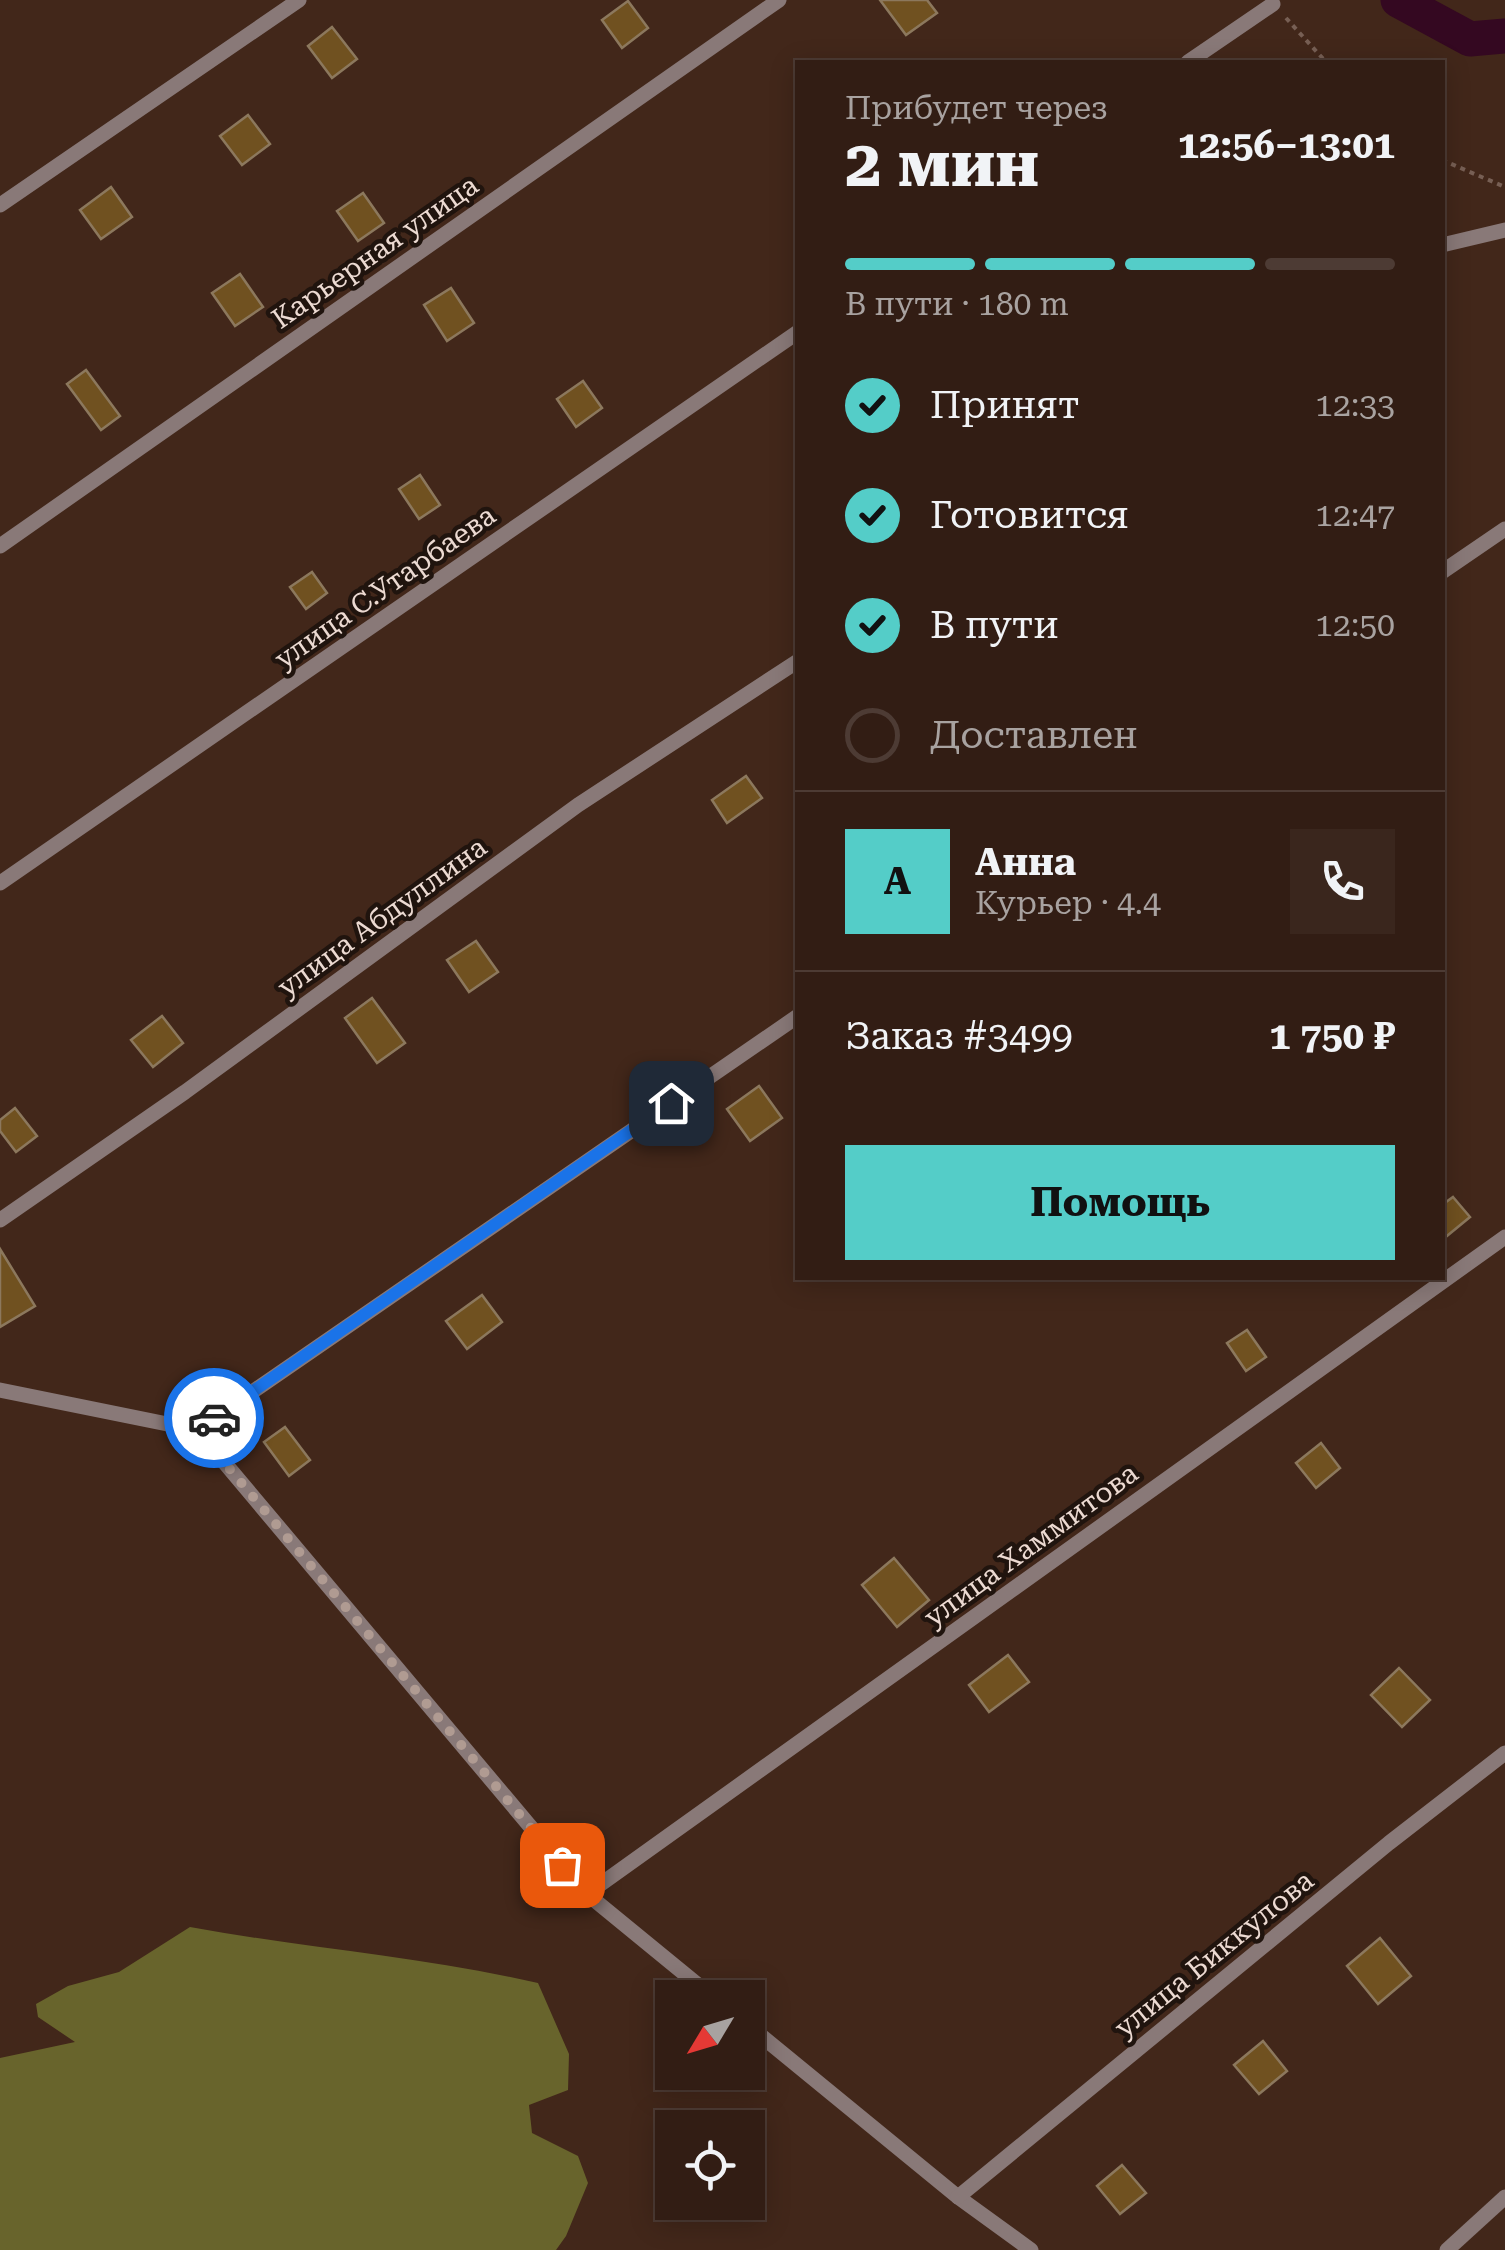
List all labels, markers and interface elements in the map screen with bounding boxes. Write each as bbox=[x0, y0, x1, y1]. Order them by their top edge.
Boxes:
text: Прибудет через bbox=[845, 89, 1108, 127]
text: 12:56–13:01 bbox=[1178, 123, 1395, 167]
text: 2 мин bbox=[845, 126, 1039, 202]
street label: Карьерная улица bbox=[266, 168, 484, 336]
text: В пути · 180 m bbox=[845, 285, 1069, 323]
icon: check bbox=[845, 378, 900, 433]
text: Принят bbox=[930, 383, 1080, 427]
text: 12:33 bbox=[1315, 386, 1395, 424]
icon: check bbox=[845, 488, 900, 543]
text: Готовится bbox=[930, 493, 1129, 537]
text: 12:47 bbox=[1315, 496, 1395, 534]
street label: улица С.Утарбаева bbox=[268, 498, 502, 676]
icon: check bbox=[845, 598, 900, 653]
text: В пути bbox=[930, 603, 1059, 647]
text: 12:50 bbox=[1315, 606, 1395, 644]
text: Доставлен bbox=[930, 713, 1138, 757]
button: phone bbox=[1290, 829, 1395, 934]
street label: улица Абдуллина bbox=[271, 830, 493, 1004]
text: Анна bbox=[975, 840, 1076, 884]
text: А bbox=[884, 859, 911, 903]
text: Курьер · 4.4 bbox=[975, 884, 1161, 922]
text: Заказ #3499 bbox=[845, 1014, 1073, 1058]
text: 1 750 ₽ bbox=[1269, 1014, 1395, 1058]
pin bbox=[629, 1061, 714, 1146]
icon: home bbox=[644, 1076, 699, 1131]
button: Помощь bbox=[845, 1145, 1395, 1260]
courier bbox=[164, 1368, 264, 1468]
icon: car bbox=[187, 1391, 242, 1446]
street label: улица Хаммитова bbox=[918, 1456, 1144, 1634]
pin bbox=[520, 1823, 605, 1908]
icon: bag bbox=[535, 1838, 590, 1893]
street label: улица Биккулова bbox=[1108, 1864, 1320, 2044]
north arrow bbox=[655, 1980, 765, 2090]
map controls bbox=[655, 1980, 765, 2220]
button: locate bbox=[655, 2110, 765, 2220]

